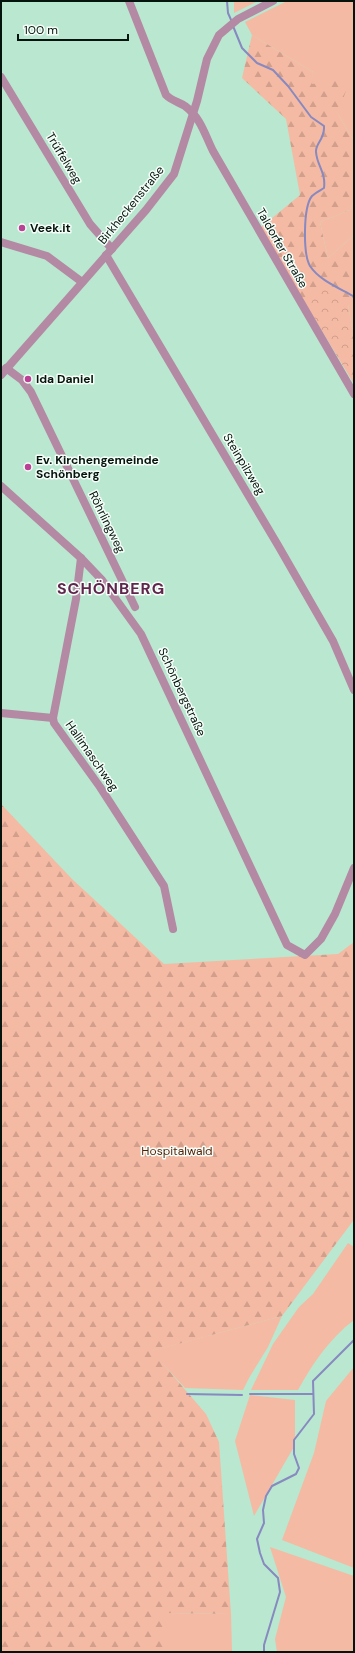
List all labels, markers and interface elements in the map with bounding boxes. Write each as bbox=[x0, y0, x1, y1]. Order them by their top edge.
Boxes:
scale bar bbox=[18, 16, 128, 42]
text: 100 m bbox=[24, 22, 58, 38]
street label: Trüffelweg bbox=[42, 129, 86, 187]
street label: Birkheckenstraße bbox=[94, 162, 168, 248]
street label: Taldorfer Straße bbox=[253, 205, 311, 291]
place label: Veek.it bbox=[30, 220, 71, 236]
marker: Veek.it bbox=[17, 223, 27, 233]
place label: Ida Daniel bbox=[36, 371, 94, 387]
marker: Ida Daniel bbox=[23, 374, 33, 384]
street label: Steinpilzweg bbox=[219, 430, 269, 498]
place label: Ev. Kirchengemeinde Schönberg bbox=[36, 452, 159, 482]
marker: Ev. Kirchengemeinde Schönberg bbox=[23, 462, 33, 472]
street label: Röhrlingweg bbox=[85, 488, 129, 556]
district label: SCHÖNBERG bbox=[57, 578, 165, 599]
street label: Schönbergstraße bbox=[154, 645, 210, 739]
street label: Hallimaschweg bbox=[62, 718, 122, 795]
park label: Hospitalwald bbox=[141, 1143, 213, 1159]

